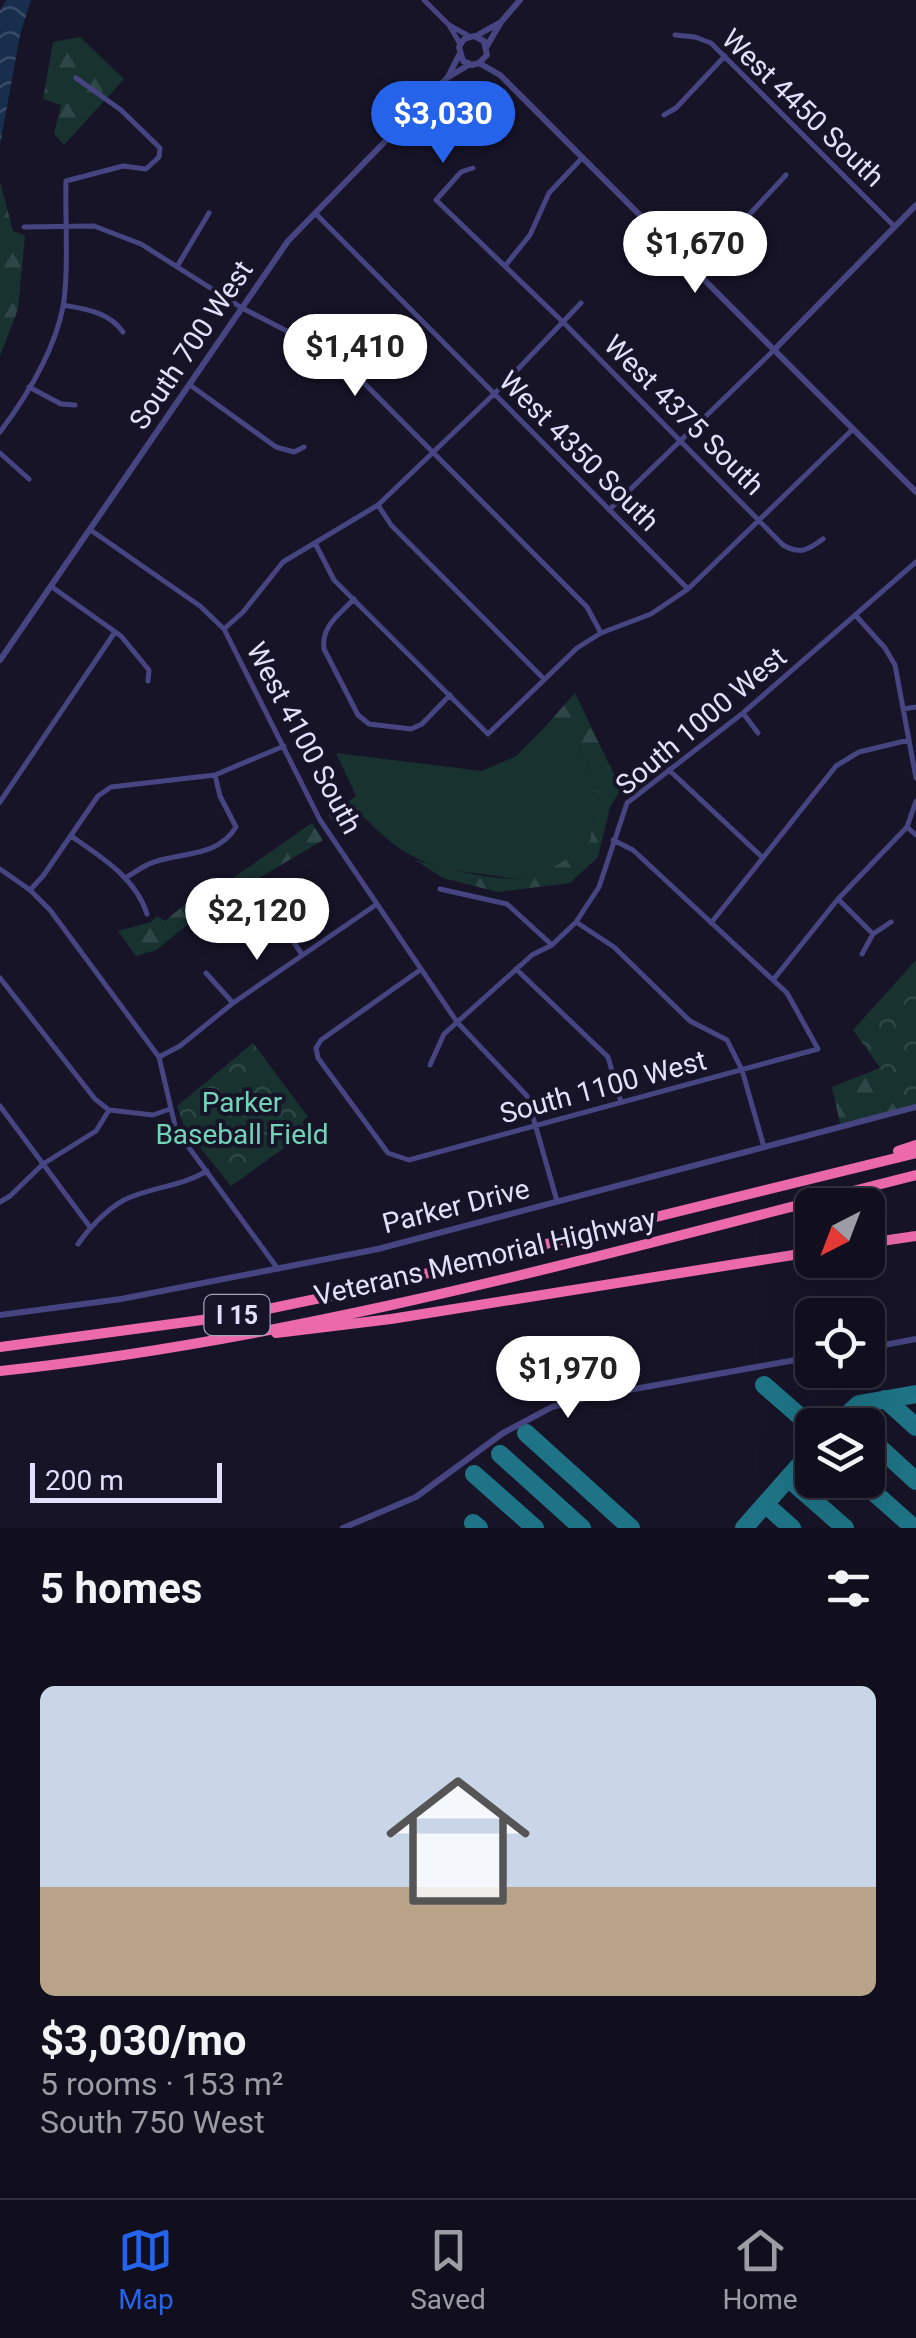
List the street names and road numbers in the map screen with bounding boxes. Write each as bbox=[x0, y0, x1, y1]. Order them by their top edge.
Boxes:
street label: West 4450 South bbox=[715, 22, 891, 194]
street label: South 700 West bbox=[122, 254, 260, 436]
street label: West 4375 South bbox=[597, 328, 771, 502]
street label: West 4350 South bbox=[492, 364, 666, 538]
street label: West 4100 South bbox=[240, 637, 368, 839]
street label: South 1000 West bbox=[609, 640, 793, 802]
street label: South 1100 West bbox=[496, 1044, 710, 1130]
street label: Parker Drive bbox=[379, 1172, 533, 1240]
street label: Veterans Memorial Highway bbox=[311, 1202, 659, 1312]
road number: I 15 bbox=[204, 1295, 270, 1335]

